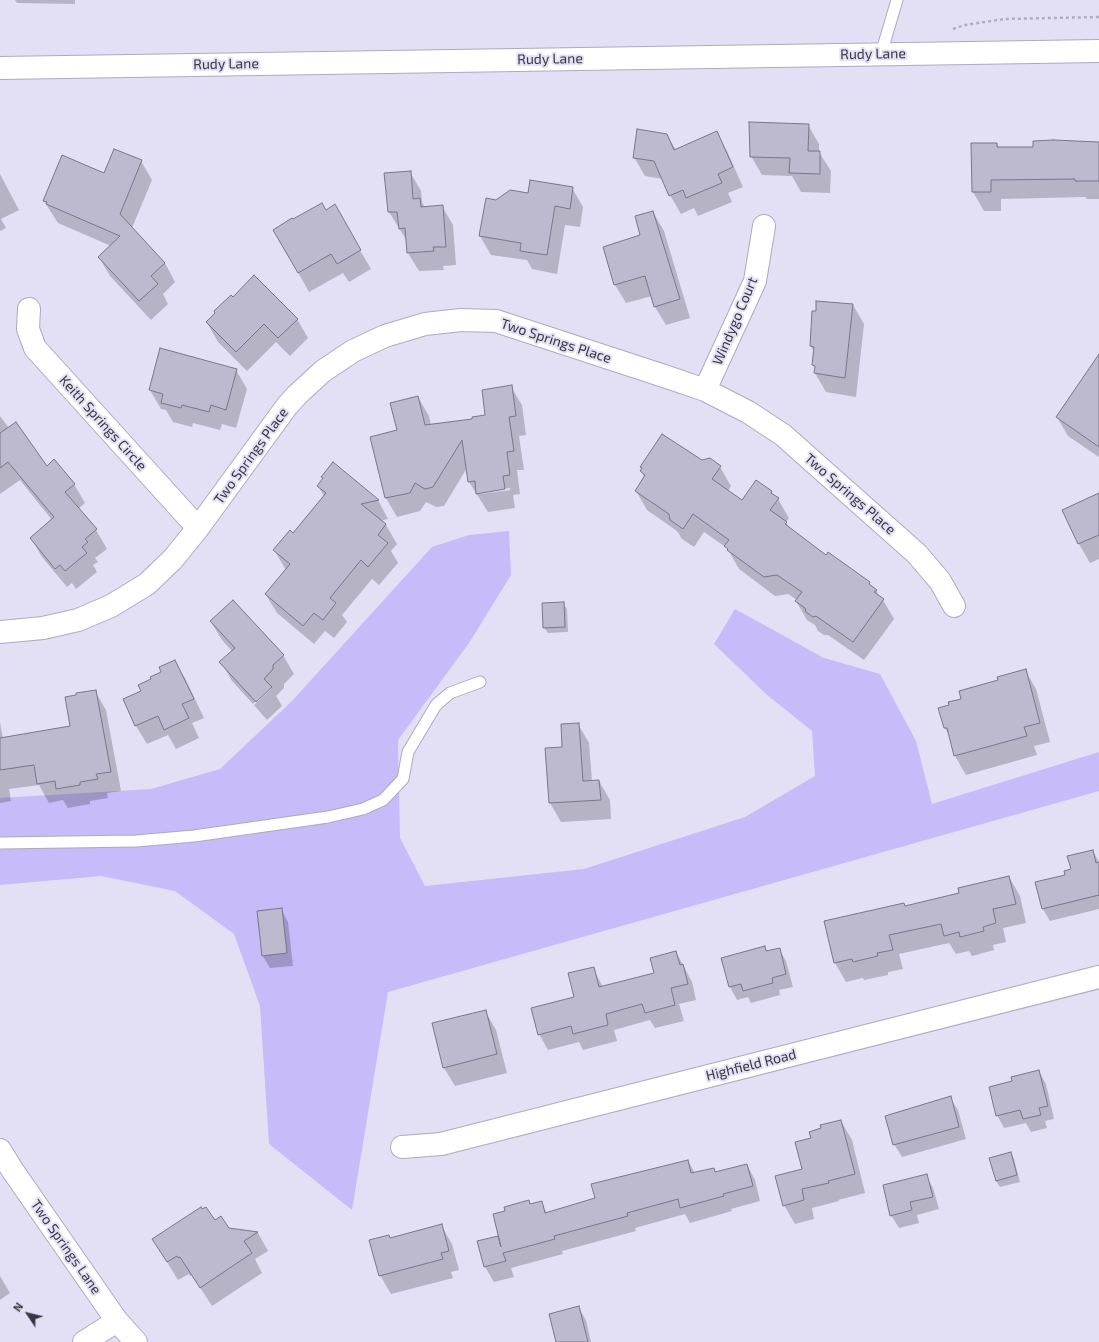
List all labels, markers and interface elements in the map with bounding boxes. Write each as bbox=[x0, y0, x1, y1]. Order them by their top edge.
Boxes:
street label: Rudy Lane bbox=[840, 45, 906, 63]
street label: Rudy Lane bbox=[517, 50, 583, 68]
street label: Rudy Lane bbox=[193, 55, 259, 73]
street label: Windygo Court bbox=[709, 274, 761, 368]
street label: Two Springs Place bbox=[499, 315, 613, 367]
street label: Keith Springs Circle bbox=[56, 372, 150, 474]
street label: Two Springs Place bbox=[210, 404, 292, 508]
street label: Two Springs Place bbox=[801, 450, 899, 538]
street label: Highfield Road bbox=[704, 1046, 798, 1084]
street label: Two Springs Lane bbox=[27, 1197, 105, 1297]
north arrow bbox=[8, 1294, 48, 1334]
text: N bbox=[10, 1300, 25, 1314]

